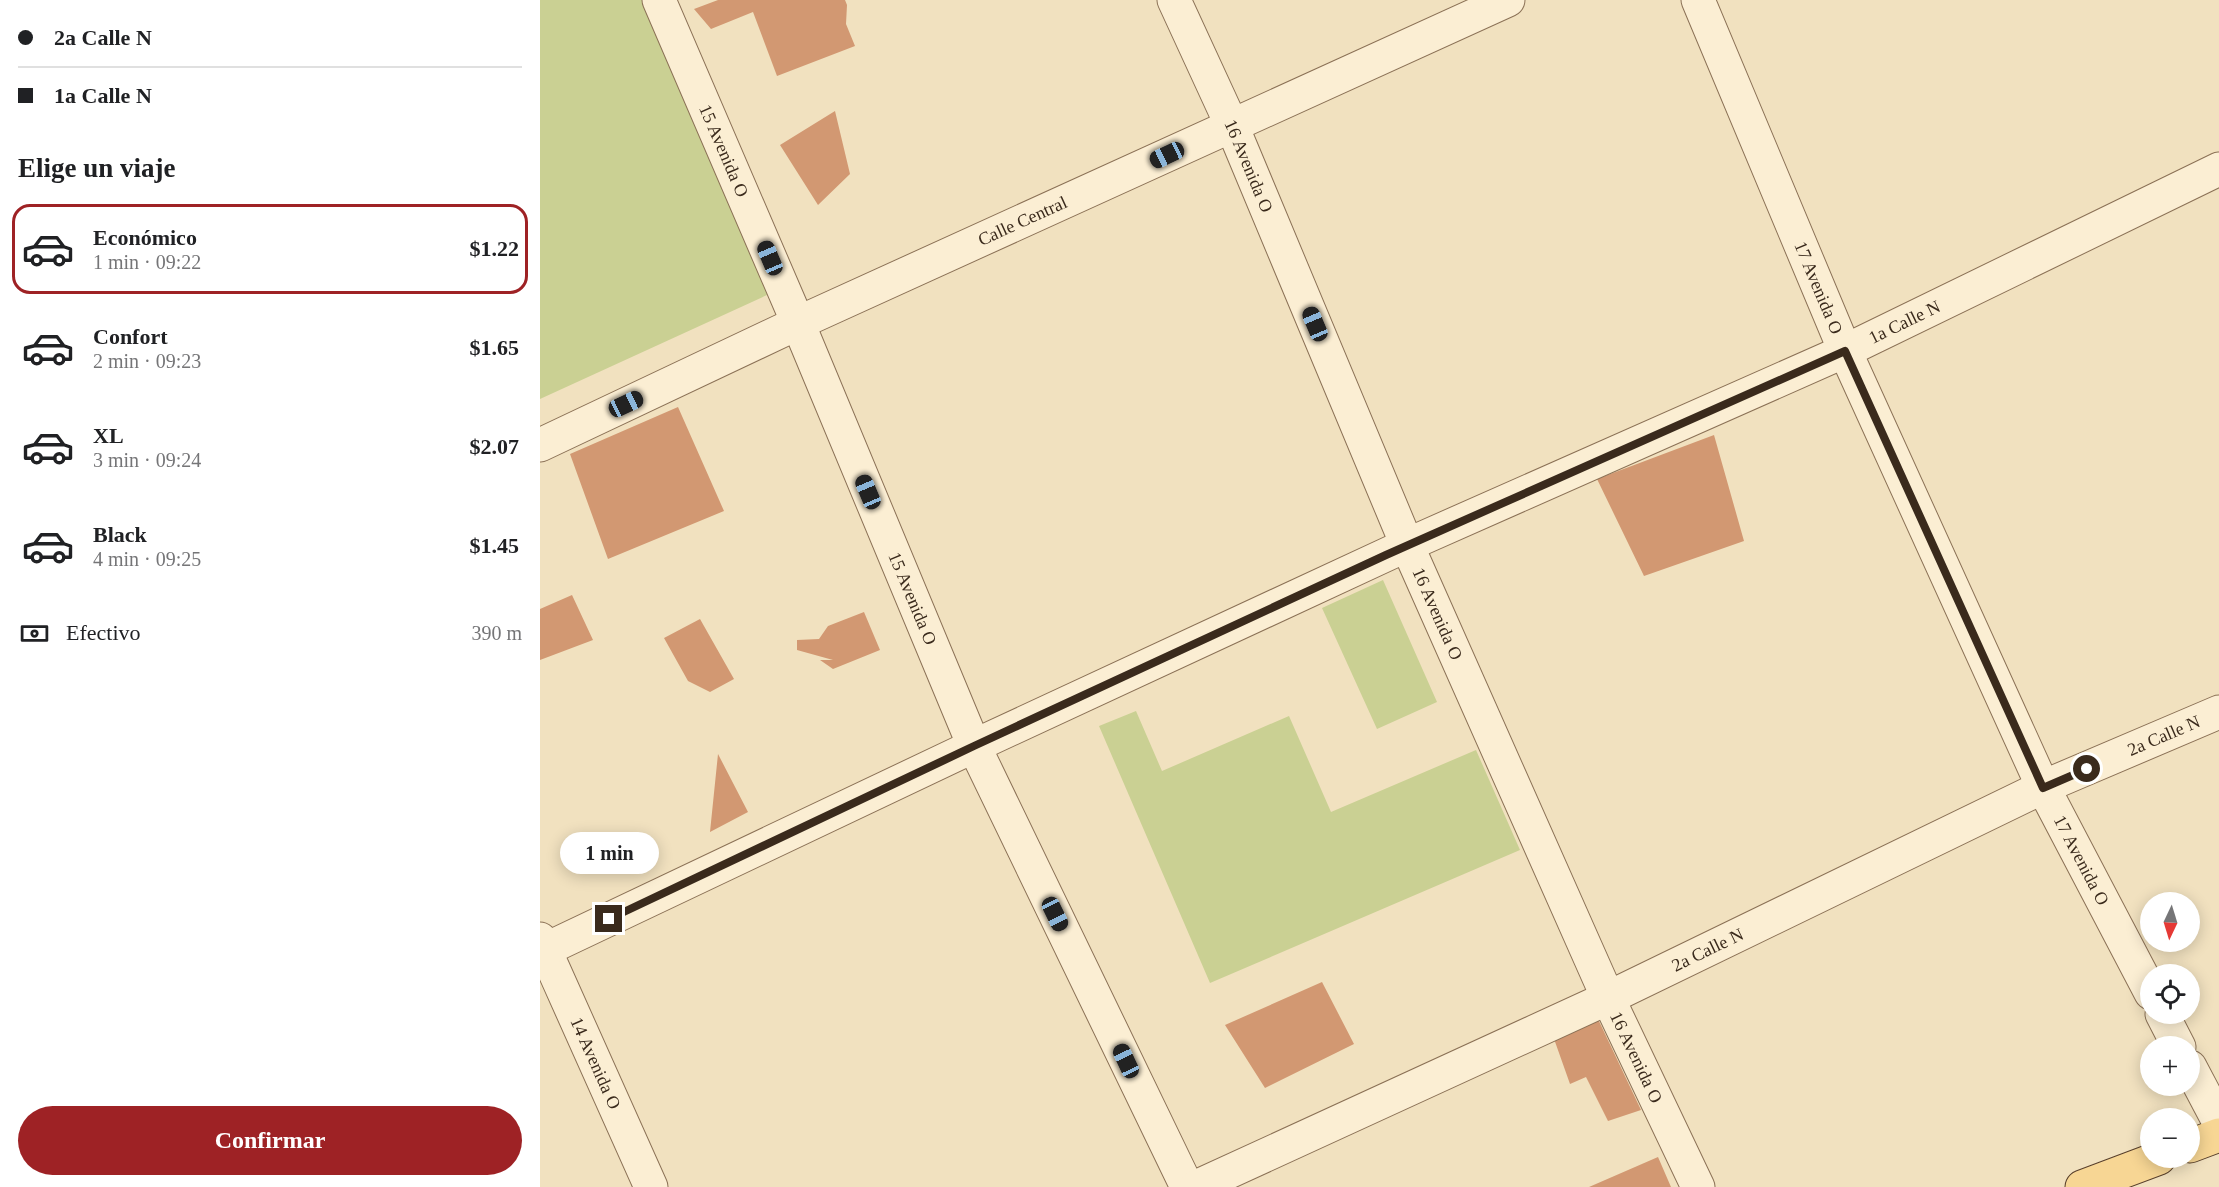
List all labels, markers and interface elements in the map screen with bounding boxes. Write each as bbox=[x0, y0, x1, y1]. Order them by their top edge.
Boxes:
text: 2a Calle N bbox=[54, 25, 152, 50]
text: 1a Calle N bbox=[54, 83, 152, 108]
street label: 15 Avenida O bbox=[695, 101, 753, 200]
street label: 16 Avenida O bbox=[1220, 116, 1277, 215]
car bbox=[1147, 139, 1187, 171]
text: Elige un viaje bbox=[18, 153, 176, 183]
street label: Calle Central bbox=[975, 192, 1070, 250]
icon: car bbox=[21, 222, 75, 276]
text: Económico bbox=[93, 225, 197, 250]
text: $1.22 bbox=[470, 236, 519, 261]
car bbox=[755, 238, 785, 278]
street label: 17 Avenida O bbox=[1790, 238, 1847, 337]
text: 1 min · 09:22 bbox=[93, 251, 201, 273]
street label: 1a Calle N bbox=[1865, 296, 1944, 348]
car bbox=[1300, 304, 1330, 344]
icon: car bbox=[21, 321, 75, 375]
text: Confort bbox=[93, 324, 168, 349]
text: $1.65 bbox=[470, 335, 519, 360]
text: 2 min · 09:23 bbox=[93, 350, 201, 372]
car bbox=[606, 388, 646, 420]
icon: car bbox=[21, 420, 75, 474]
text: XL bbox=[93, 423, 124, 448]
text: $2.07 bbox=[470, 434, 519, 459]
text: 3 min · 09:24 bbox=[93, 449, 201, 471]
car bbox=[853, 472, 883, 512]
icon: car bbox=[21, 519, 75, 573]
text: Black bbox=[93, 522, 147, 547]
text: $1.45 bbox=[470, 533, 519, 558]
text: 4 min · 09:25 bbox=[93, 548, 201, 570]
street label: 15 Avenida O bbox=[884, 549, 941, 648]
street label: 16 Avenida O bbox=[1408, 565, 1467, 663]
icon: cash bbox=[18, 617, 51, 650]
text: Efectivo bbox=[66, 620, 141, 645]
text: 390 m bbox=[471, 622, 522, 644]
street label: 2a Calle N bbox=[2124, 711, 2203, 760]
route start bbox=[2073, 755, 2100, 782]
street label: 17 Avenida O bbox=[2050, 812, 2113, 909]
callout: 1 min bbox=[560, 832, 658, 874]
text: 1 min bbox=[585, 842, 634, 864]
north arrow bbox=[2140, 892, 2200, 952]
map controls bbox=[2140, 892, 2200, 1168]
car bbox=[1039, 894, 1071, 934]
route end bbox=[595, 905, 622, 932]
street label: 2a Calle N bbox=[1669, 924, 1747, 975]
button: locate bbox=[2140, 964, 2200, 1024]
street label: 16 Avenida O bbox=[1606, 1008, 1666, 1106]
street label: 14 Avenida O bbox=[566, 1014, 625, 1112]
button: + bbox=[2140, 1036, 2200, 1096]
car bbox=[1110, 1041, 1142, 1081]
button: Confirmar bbox=[18, 1106, 522, 1175]
button: − bbox=[2140, 1108, 2200, 1168]

